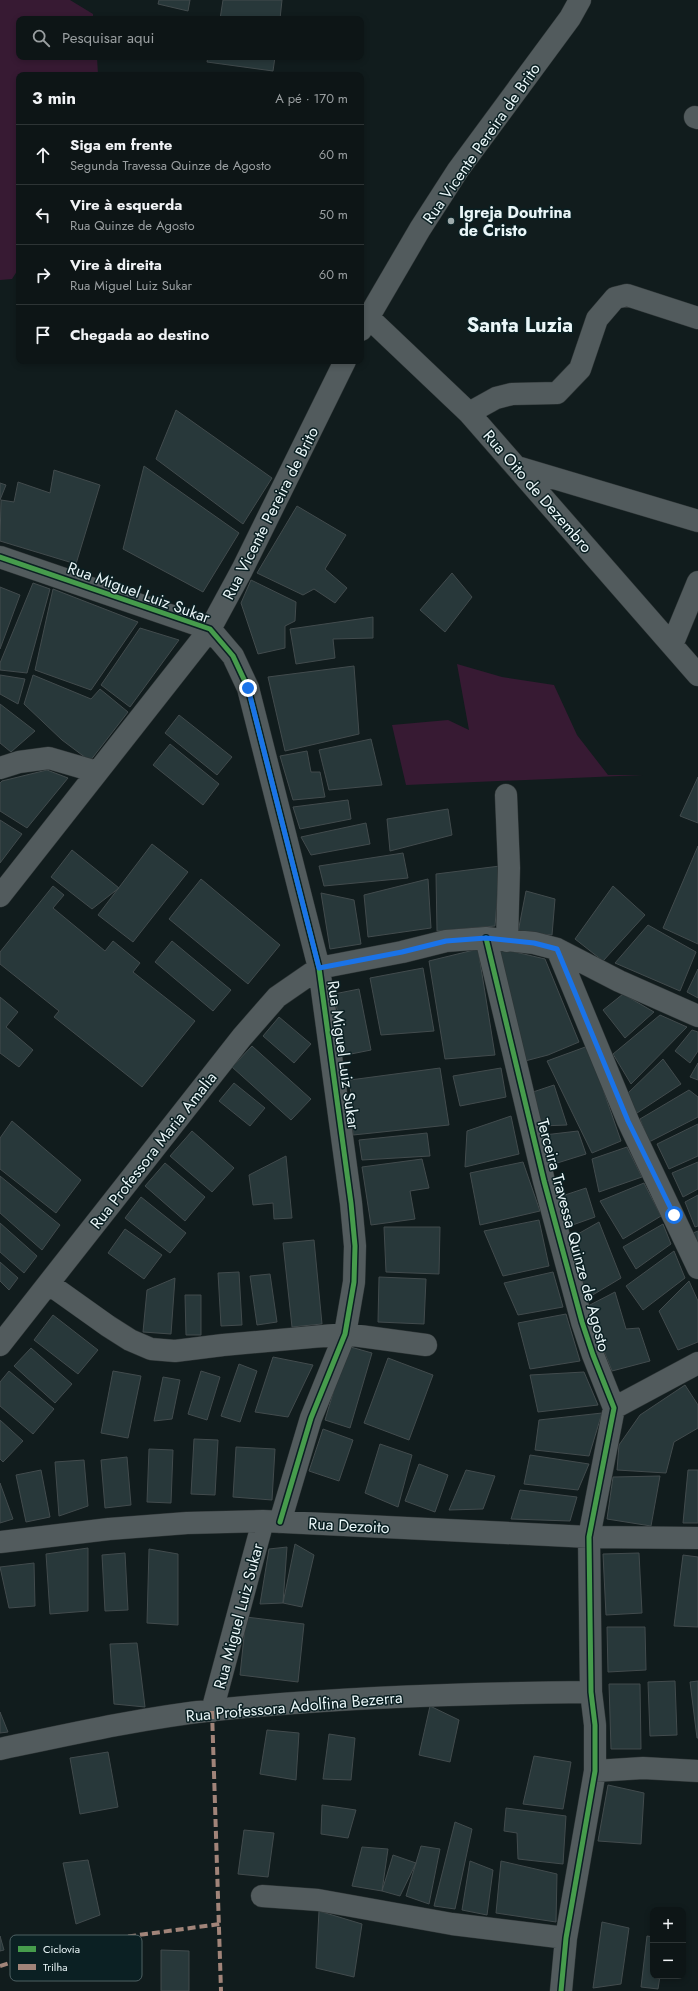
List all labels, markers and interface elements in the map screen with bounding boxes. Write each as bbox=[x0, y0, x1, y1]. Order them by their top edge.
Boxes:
search box bbox=[16, 16, 364, 60]
icon: search bbox=[30, 27, 52, 49]
text: Pesquisar aqui bbox=[62, 27, 154, 49]
street label: Rua Vicente Pereira de Brito bbox=[417, 58, 546, 228]
text: 3 min bbox=[32, 86, 76, 110]
text: A pé · 170 m bbox=[275, 89, 348, 108]
text: Siga em frente bbox=[70, 134, 172, 156]
icon: ahead bbox=[32, 144, 54, 166]
text: 60 m bbox=[319, 145, 348, 164]
text: Segunda Travessa Quinze de Agosto bbox=[70, 156, 271, 175]
text: Vire à esquerda bbox=[70, 194, 182, 216]
place label: Igreja Doutrina de Cristo bbox=[459, 201, 571, 242]
icon: left bbox=[32, 204, 54, 226]
text: 50 m bbox=[319, 205, 348, 224]
text: Rua Quinze de Agosto bbox=[70, 216, 195, 235]
marker: Igreja Doutrina de Cristo bbox=[446, 216, 456, 226]
text: Vire à direita bbox=[70, 254, 162, 276]
icon: right bbox=[32, 264, 54, 286]
text: 60 m bbox=[319, 265, 348, 284]
text: Rua Miguel Luiz Sukar bbox=[70, 276, 192, 295]
district label: Santa Luzia bbox=[467, 311, 573, 340]
icon: arrive bbox=[32, 324, 54, 346]
text: Chegada ao destino bbox=[70, 324, 209, 346]
street label: Rua Vicente Pereira de Brito bbox=[217, 423, 324, 604]
street label: Rua Oito de Dezembro bbox=[478, 425, 598, 558]
street label: Rua Miguel Luiz Sukar bbox=[64, 556, 214, 629]
route end bbox=[239, 679, 257, 697]
street label: Rua Miguel Luiz Sukar bbox=[322, 979, 365, 1132]
street label: Rua Professora Maria Amalia bbox=[85, 1067, 222, 1234]
street label: Terceira Travessa Quinze de Agosto bbox=[531, 1116, 616, 1354]
route start bbox=[665, 1206, 683, 1224]
street label: Rua Dezoito bbox=[308, 1512, 390, 1539]
street label: Rua Miguel Luiz Sukar bbox=[208, 1540, 269, 1692]
street label: Rua Professora Adolfina Bezerra bbox=[185, 1686, 403, 1727]
map controls bbox=[650, 1907, 686, 1979]
button: + bbox=[650, 1907, 686, 1943]
legend bbox=[10, 1935, 142, 1981]
text: Ciclovia bbox=[43, 1941, 80, 1957]
button: − bbox=[650, 1943, 686, 1979]
text: Trilha bbox=[43, 1959, 67, 1975]

